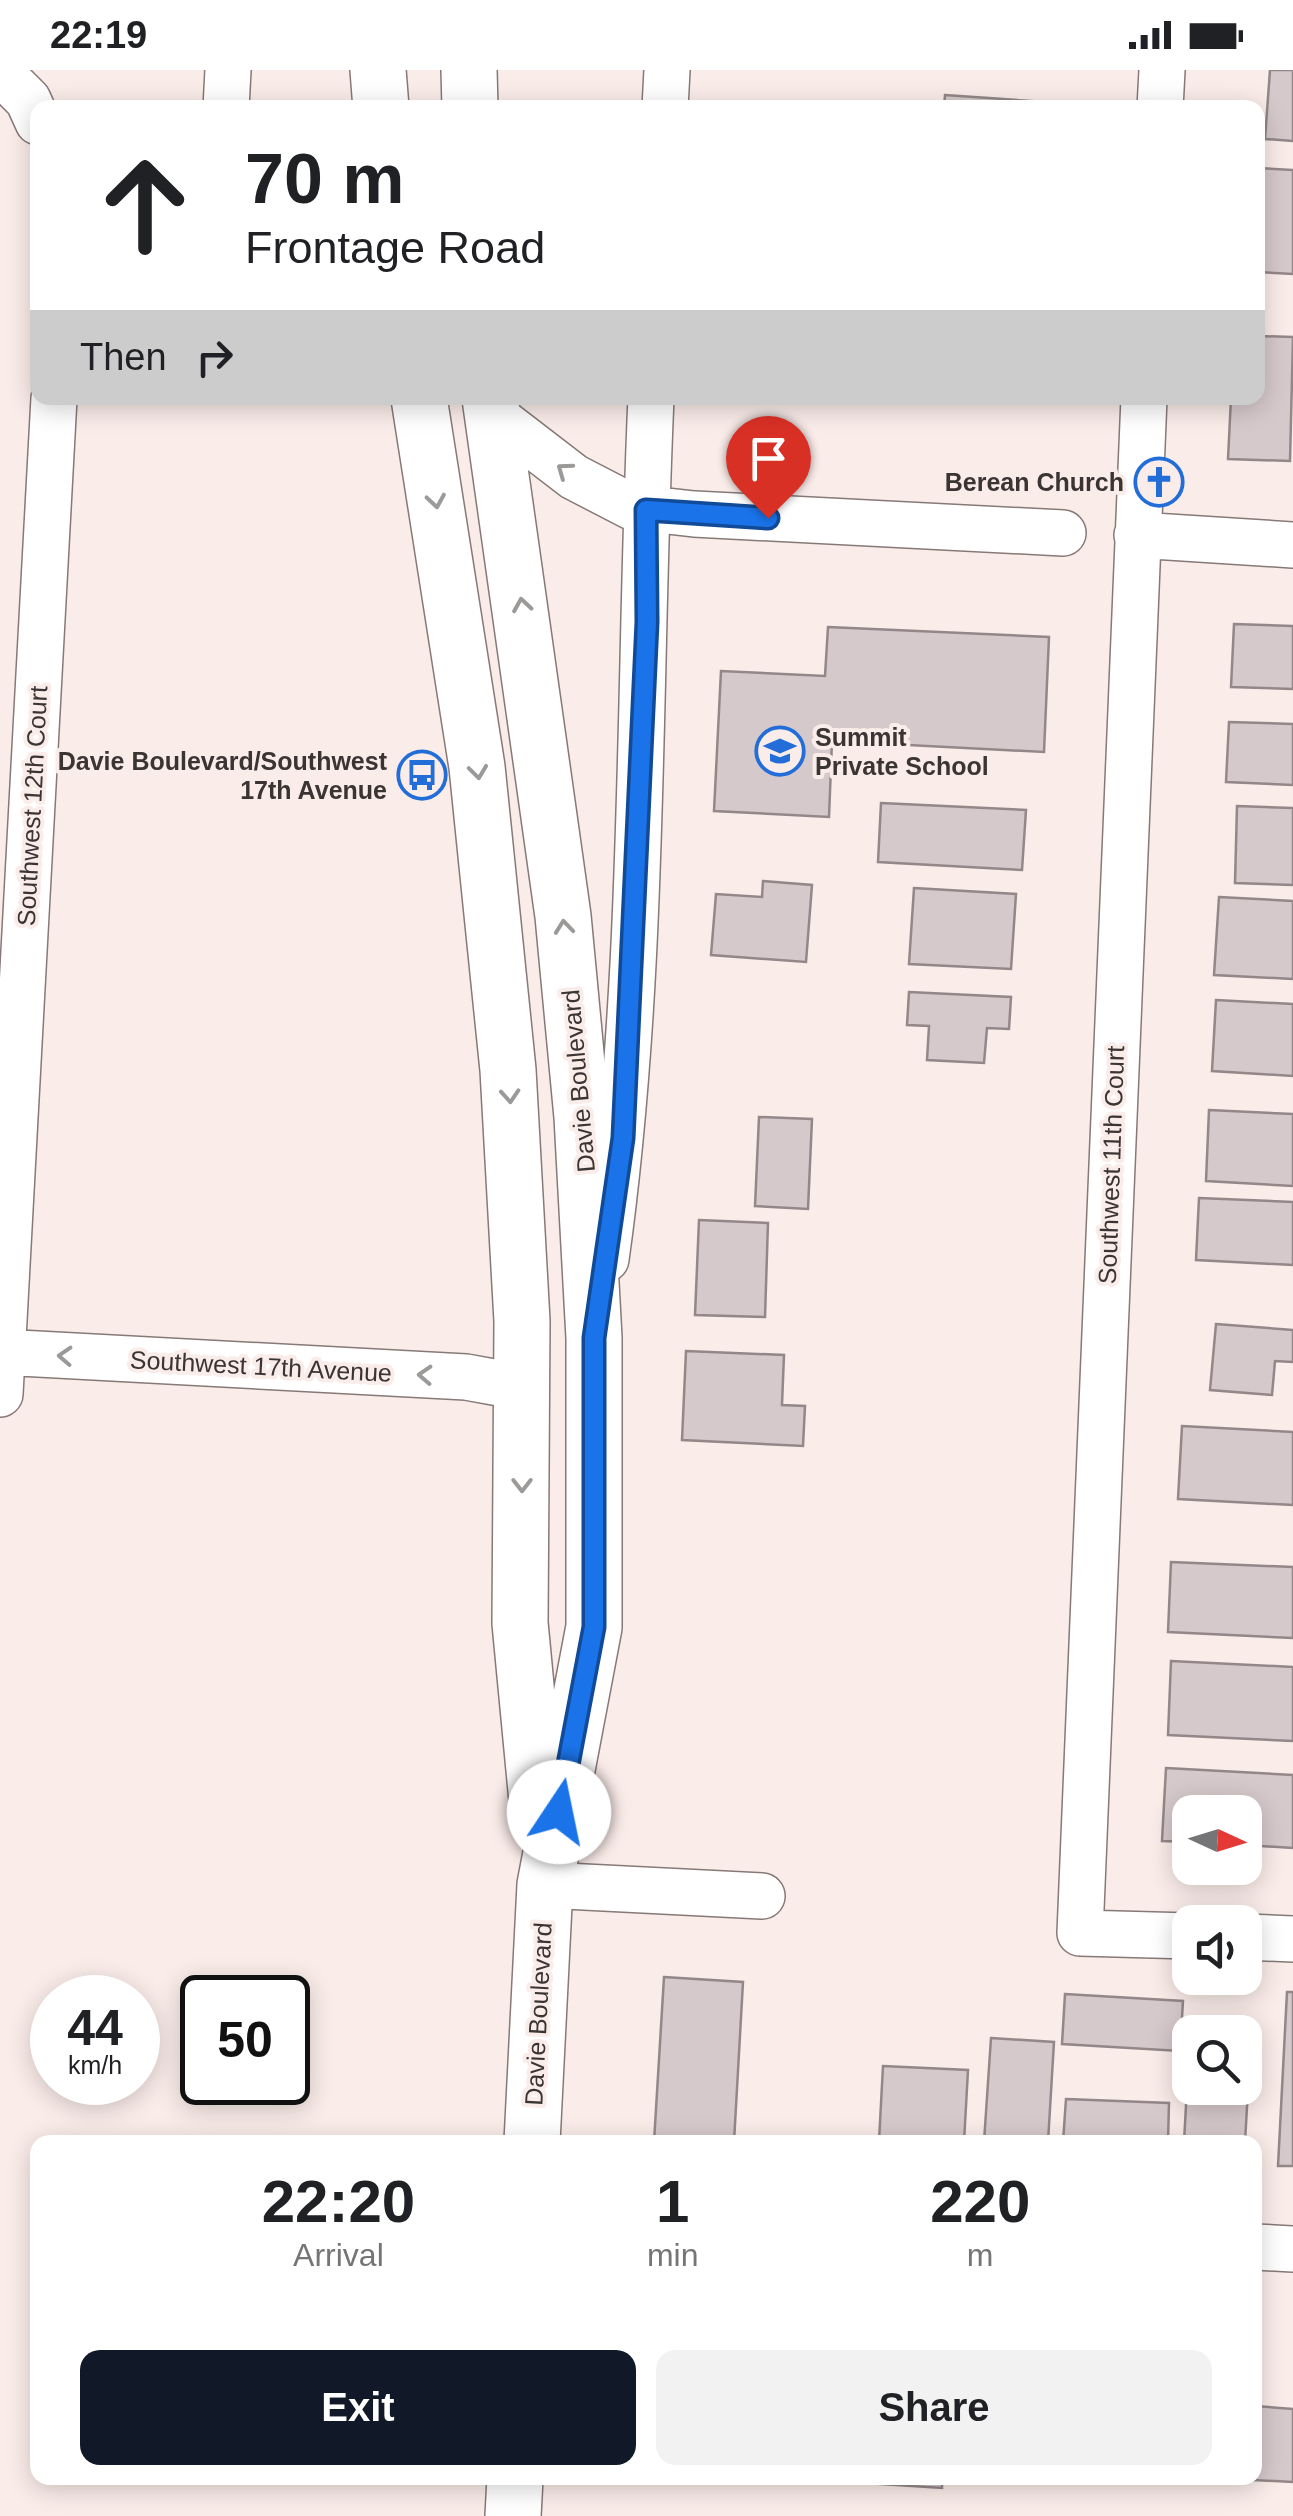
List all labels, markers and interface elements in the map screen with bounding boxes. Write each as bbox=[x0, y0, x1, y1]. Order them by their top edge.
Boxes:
text: 22:19 bbox=[50, 14, 147, 56]
icon: ahead bbox=[80, 140, 210, 270]
text: 70 m bbox=[245, 140, 405, 218]
text: Frontage Road bbox=[245, 222, 545, 273]
icon: right bbox=[187, 330, 242, 385]
text: Then bbox=[80, 336, 167, 378]
pin bbox=[726, 416, 811, 519]
icon: arrive bbox=[741, 431, 796, 486]
church icon: Berean Church bbox=[1133, 456, 1185, 508]
one-way arrow bbox=[557, 464, 576, 482]
place label: Berean Church bbox=[945, 468, 1124, 496]
one-way arrow bbox=[425, 493, 446, 509]
one-way arrow bbox=[512, 596, 533, 613]
street label: Southwest 12th Court bbox=[12, 685, 52, 927]
place label: Summit Private School bbox=[815, 723, 989, 780]
school or university icon: Summit Private School bbox=[754, 725, 806, 777]
place label: Davie Boulevard/Southwest 17th Avenue bbox=[58, 747, 388, 804]
bus stop icon: Davie Boulevard/Southwest 17th Avenue bbox=[396, 749, 448, 801]
one-way arrow bbox=[466, 764, 487, 781]
one-way arrow bbox=[554, 919, 576, 935]
street label: Davie Boulevard bbox=[556, 988, 600, 1174]
street label: Southwest 11th Court bbox=[1093, 1045, 1129, 1285]
one-way arrow bbox=[498, 1088, 520, 1104]
one-way arrow bbox=[57, 1345, 73, 1366]
street label: Southwest 17th Avenue bbox=[129, 1345, 393, 1387]
one-way arrow bbox=[416, 1365, 432, 1386]
one-way arrow bbox=[511, 1478, 533, 1493]
position arrow bbox=[507, 1760, 611, 1864]
north arrow bbox=[1172, 1795, 1262, 1885]
map controls bbox=[1172, 1795, 1262, 2105]
button: sound bbox=[1172, 1905, 1262, 1995]
street label: Davie Boulevard bbox=[519, 1922, 557, 2106]
speed limit sign: 50 bbox=[180, 1975, 310, 2105]
text: 44 bbox=[67, 2000, 123, 2056]
button: search bbox=[1172, 2015, 1262, 2105]
text: km/h bbox=[68, 2051, 122, 2079]
text: 22:20 bbox=[262, 2168, 415, 2235]
text: 1 bbox=[656, 2168, 689, 2235]
text: 220 bbox=[930, 2168, 1030, 2235]
text: Arrival bbox=[293, 2237, 384, 2273]
text: min bbox=[647, 2237, 698, 2273]
text: m bbox=[967, 2237, 994, 2273]
button: Exit bbox=[80, 2350, 636, 2465]
button: Share bbox=[656, 2350, 1212, 2465]

